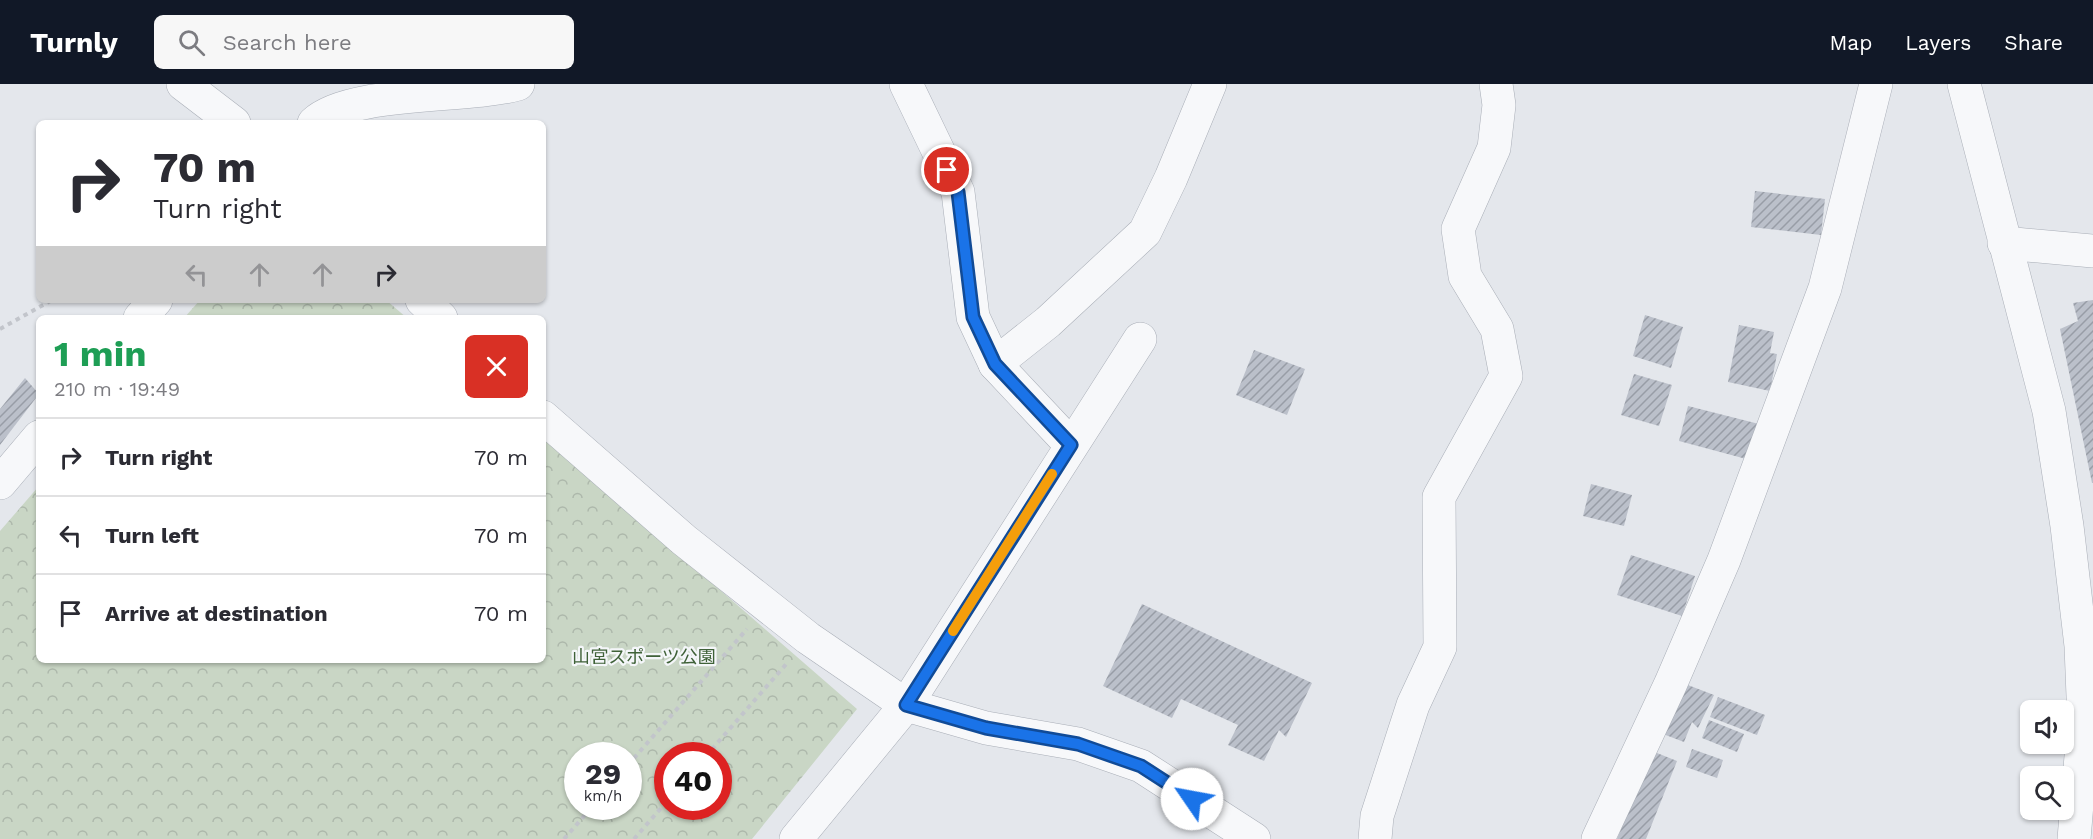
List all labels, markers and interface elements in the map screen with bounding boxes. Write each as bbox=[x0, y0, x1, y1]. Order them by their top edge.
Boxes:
search box bbox=[154, 15, 574, 69]
text: Turnly bbox=[30, 26, 118, 59]
icon: search bbox=[175, 26, 208, 59]
text: Search here bbox=[223, 30, 352, 55]
text: Map bbox=[1829, 30, 1872, 55]
text: Layers bbox=[1905, 30, 1971, 55]
text: Share bbox=[2004, 30, 2063, 55]
text: 70 m bbox=[153, 143, 256, 192]
icon: right bbox=[54, 144, 132, 222]
pin bbox=[921, 144, 972, 195]
icon: arrive bbox=[930, 153, 963, 186]
text: Turn right bbox=[153, 193, 282, 225]
icon: left bbox=[180, 258, 213, 291]
icon: ahead bbox=[243, 258, 276, 291]
icon: ahead bbox=[306, 258, 339, 291]
icon: right bbox=[369, 258, 402, 291]
text: 1 min bbox=[54, 333, 146, 375]
button: close bbox=[465, 335, 528, 398]
text: 210 m · 19:49 bbox=[54, 377, 180, 401]
icon: right bbox=[54, 441, 87, 474]
text: Turn right bbox=[105, 445, 212, 470]
text: 70 m bbox=[474, 445, 528, 470]
icon: left bbox=[54, 519, 87, 552]
text: Turn left bbox=[105, 523, 199, 548]
text: 70 m bbox=[474, 523, 528, 548]
icon: arrive bbox=[54, 597, 87, 630]
text: Arrive at destination bbox=[105, 601, 328, 626]
text: 70 m bbox=[474, 601, 528, 626]
park label: 山宮スポーツ公園 bbox=[572, 646, 716, 667]
map controls bbox=[2020, 700, 2074, 820]
button: sound bbox=[2020, 700, 2074, 754]
speed limit sign: 40 bbox=[654, 742, 732, 820]
text: 29 bbox=[585, 756, 621, 791]
button: search bbox=[2020, 766, 2074, 820]
position arrow bbox=[1160, 767, 1224, 831]
text: km/h bbox=[584, 787, 622, 805]

